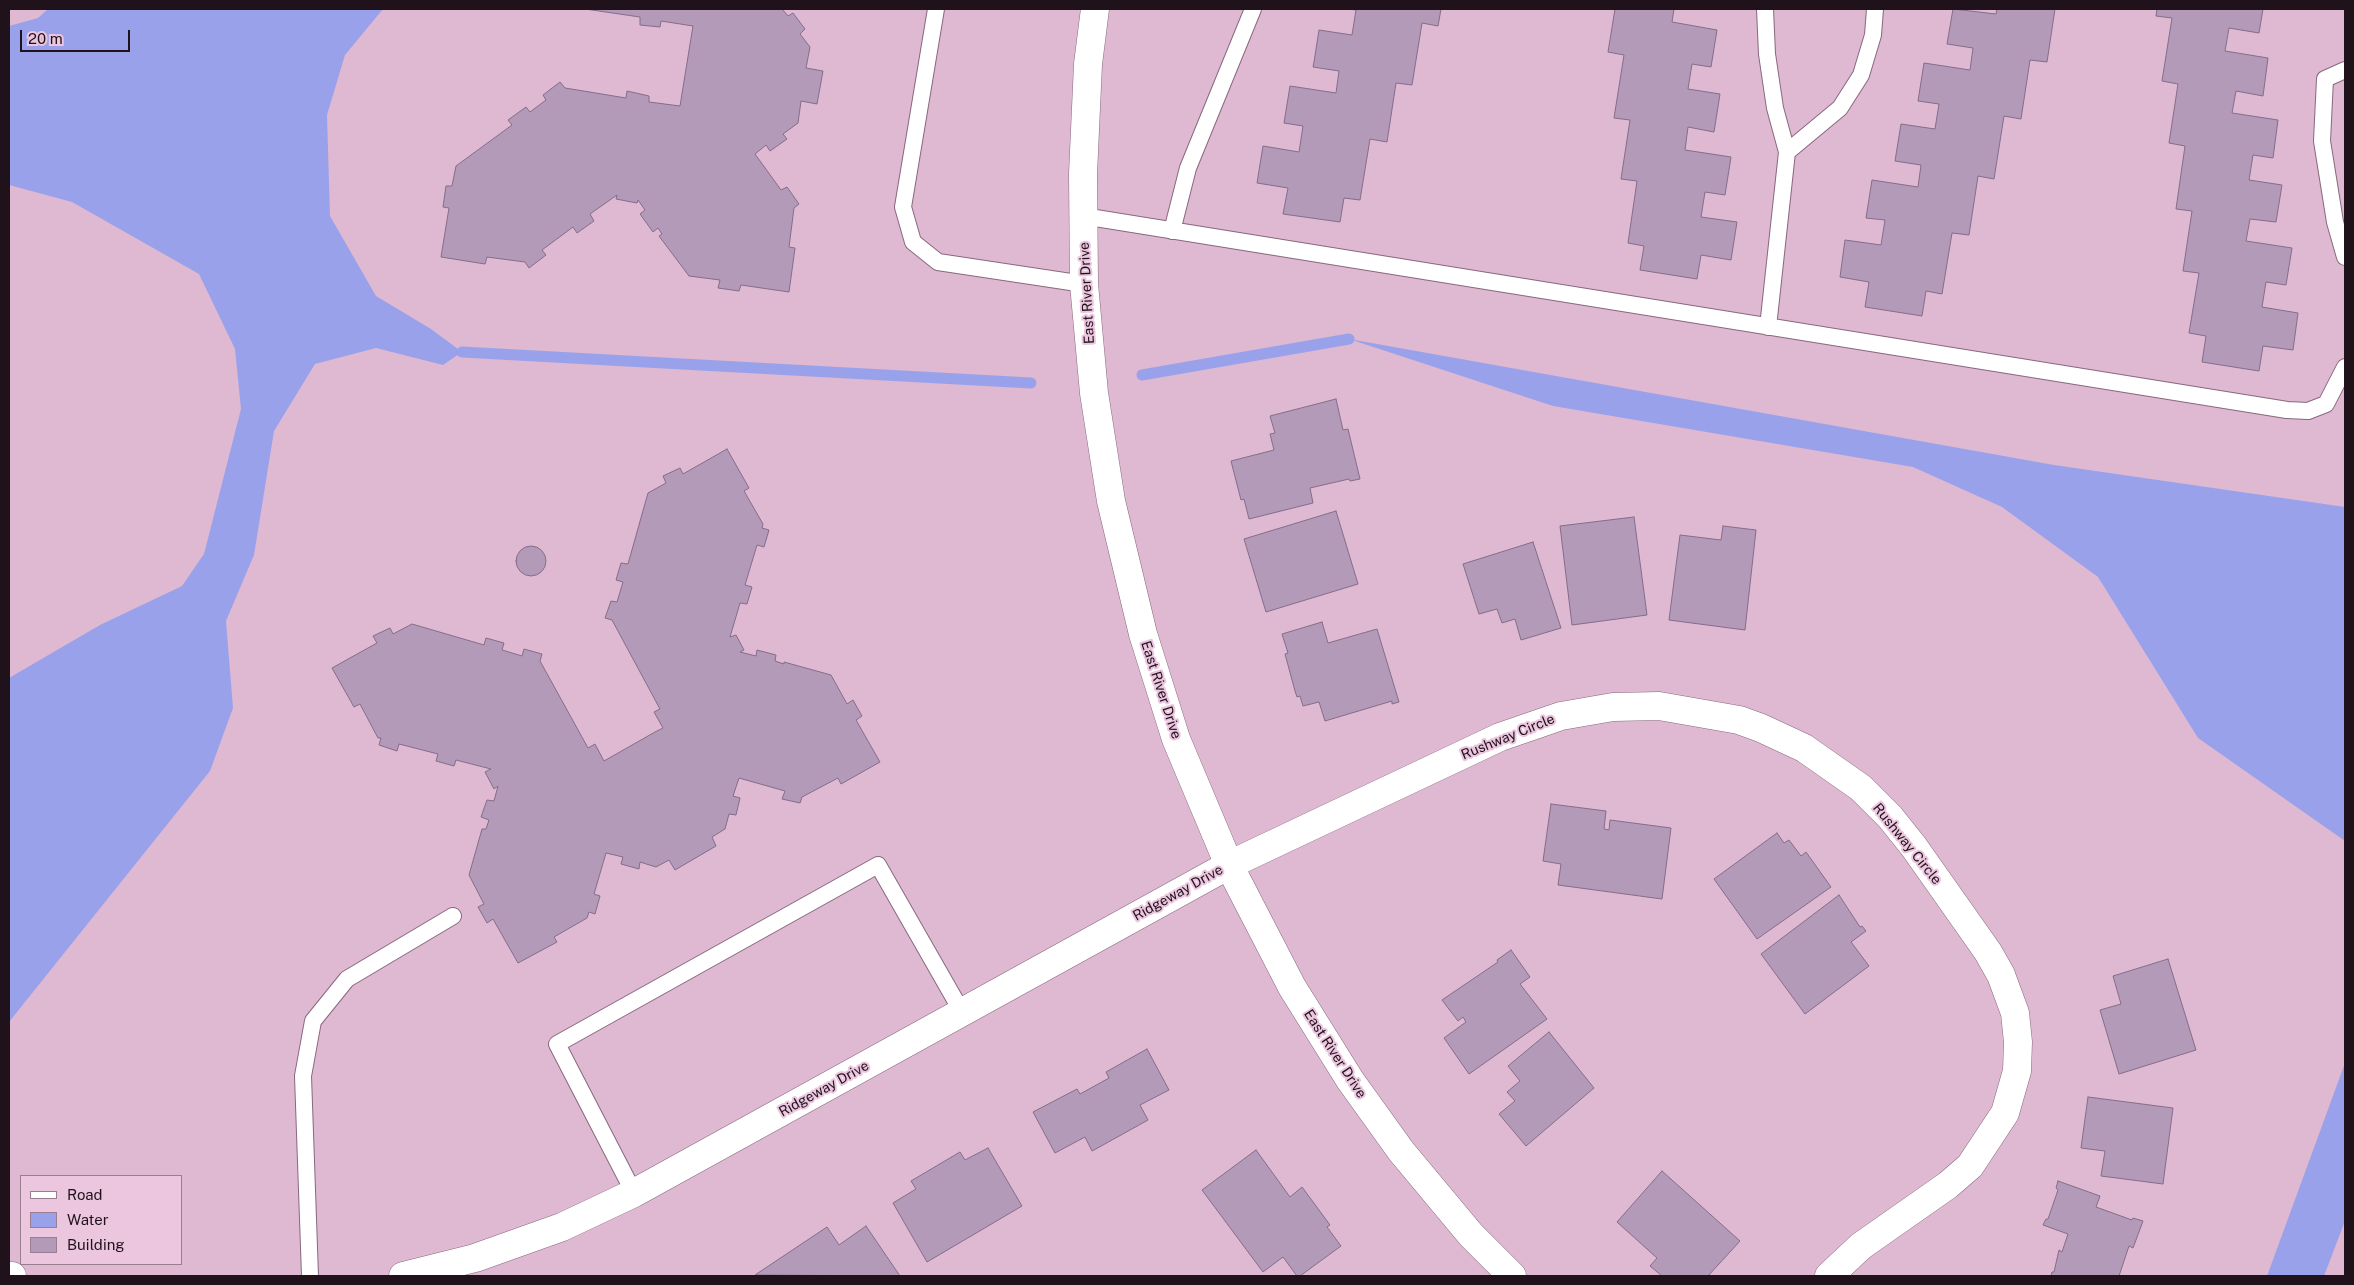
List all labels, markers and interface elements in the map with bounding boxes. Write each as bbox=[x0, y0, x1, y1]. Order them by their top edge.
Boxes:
scale bar bbox=[22, 20, 132, 52]
text: 20 m bbox=[28, 30, 63, 47]
street label: East River Drive bbox=[1076, 242, 1098, 344]
street label: East River Drive bbox=[1137, 639, 1185, 741]
street label: Rushway Circle bbox=[1459, 711, 1557, 763]
street label: Rushway Circle bbox=[1869, 800, 1945, 888]
street label: Ridgeway Drive bbox=[1130, 861, 1226, 925]
street label: East River Drive bbox=[1300, 1007, 1370, 1101]
street label: Ridgeway Drive bbox=[776, 1057, 872, 1121]
legend bbox=[20, 1175, 182, 1265]
text: Road bbox=[67, 1186, 103, 1203]
text: Water bbox=[67, 1211, 109, 1228]
text: Building bbox=[67, 1236, 125, 1253]

